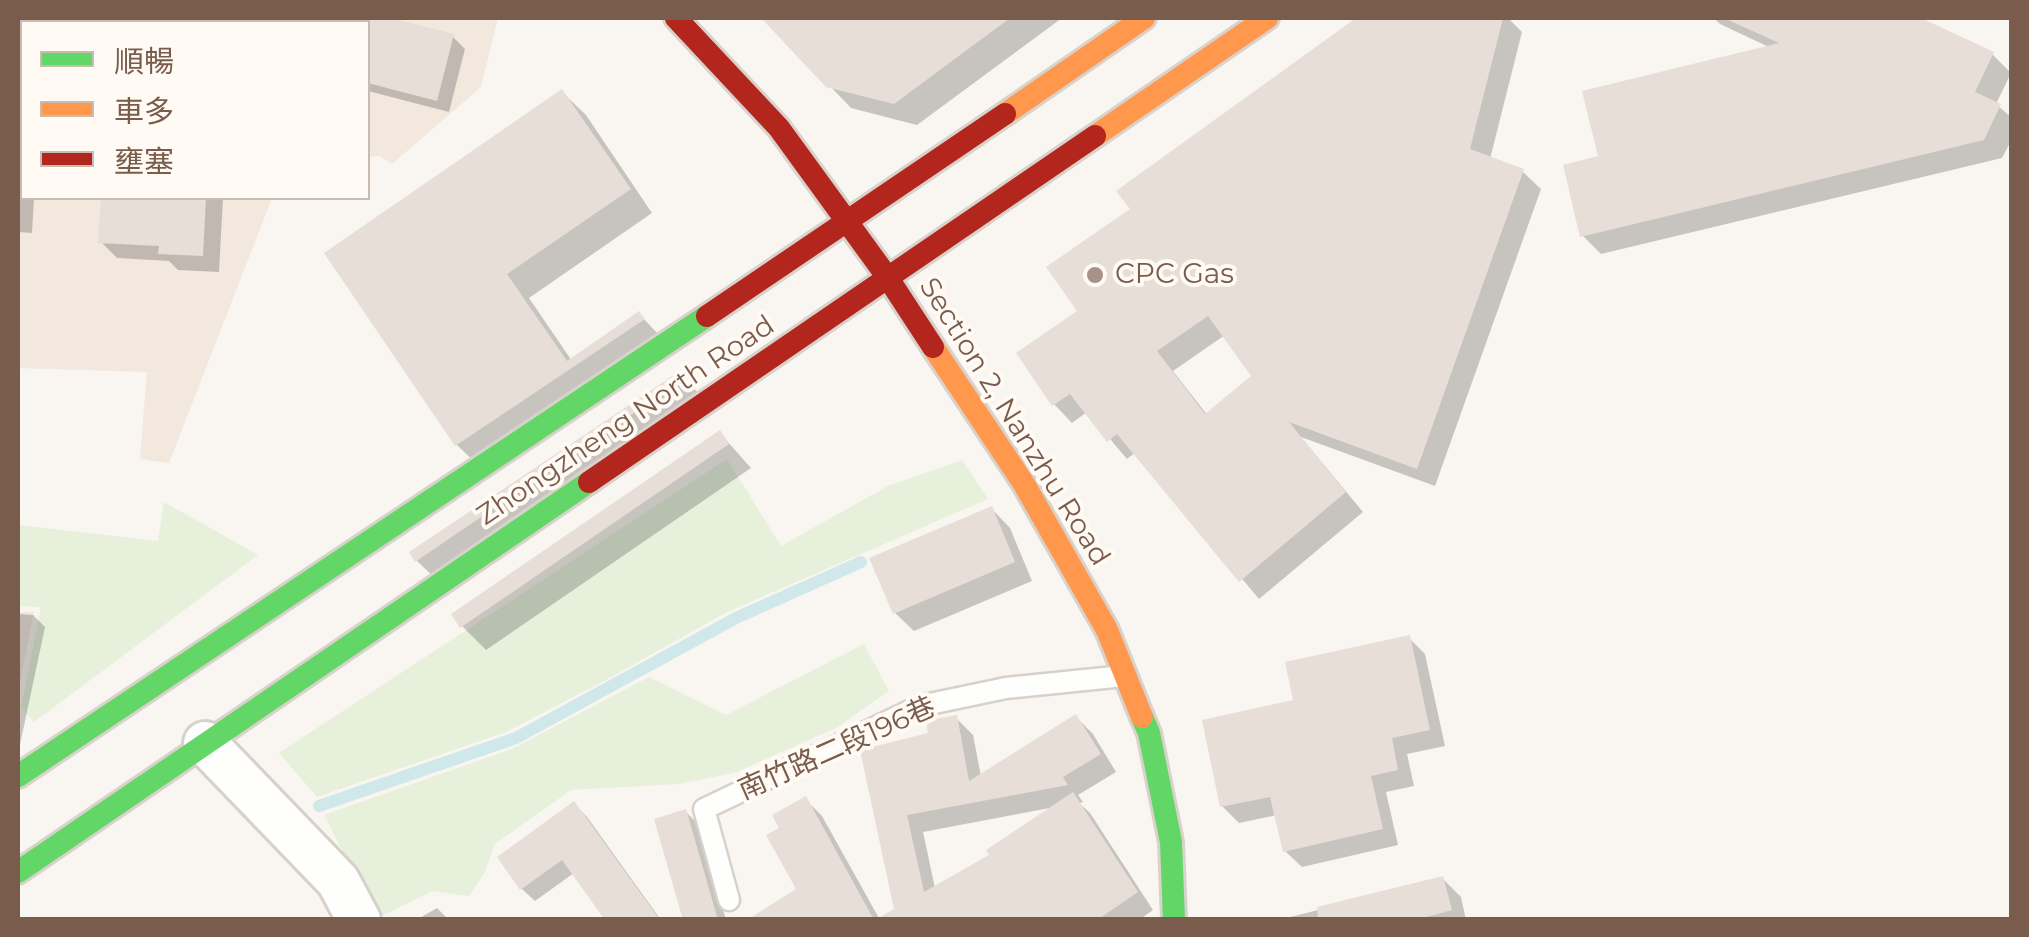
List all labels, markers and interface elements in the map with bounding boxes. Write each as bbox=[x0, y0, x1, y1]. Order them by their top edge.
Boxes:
legend bbox=[20, 20, 370, 200]
text: 順暢 bbox=[114, 43, 174, 80]
text: 車多 bbox=[114, 93, 174, 130]
text: 壅塞 bbox=[114, 143, 174, 180]
place label: CPC Gas bbox=[1115, 258, 1234, 292]
marker: CPC Gas bbox=[1084, 264, 1106, 286]
street label: Section 2, Nanzhu Road bbox=[912, 272, 1116, 572]
street label: Zhongzheng North Road bbox=[471, 309, 781, 533]
street label: 南竹路二段196巷 bbox=[733, 690, 941, 808]

